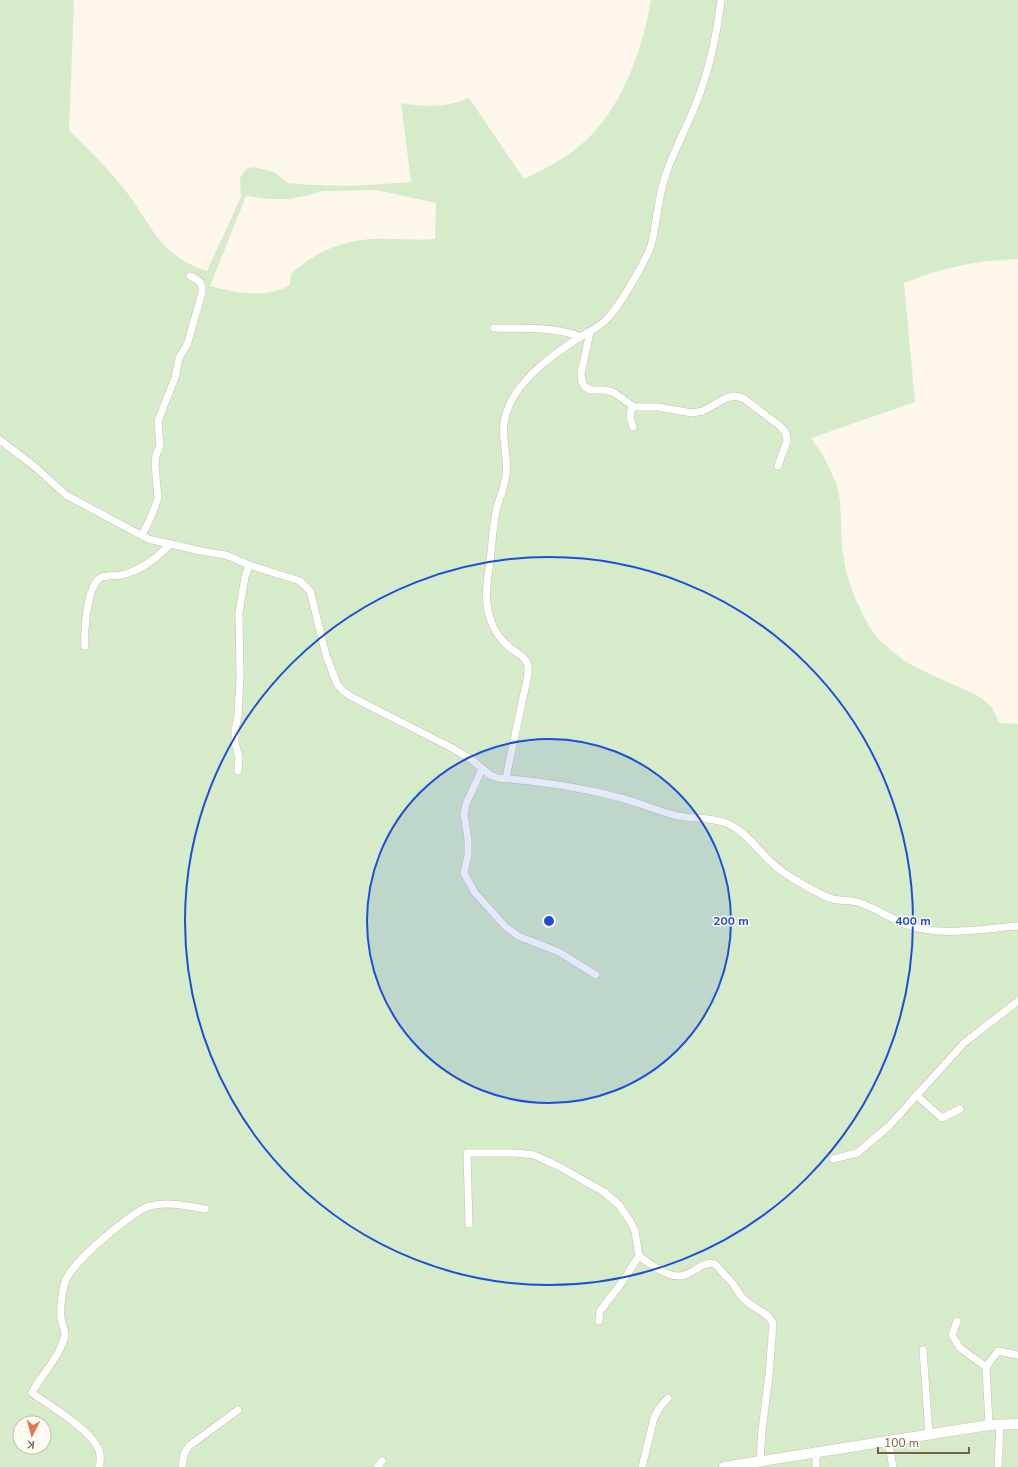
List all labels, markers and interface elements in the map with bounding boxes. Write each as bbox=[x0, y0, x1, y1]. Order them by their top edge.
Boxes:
text: 200 m bbox=[713, 913, 749, 929]
text: 400 m bbox=[895, 913, 931, 929]
centre of rings bbox=[542, 914, 556, 928]
north arrow bbox=[12, 1415, 52, 1455]
scale bar bbox=[878, 1429, 969, 1455]
text: 100 m bbox=[884, 1435, 919, 1451]
text: K bbox=[26, 1437, 35, 1452]

